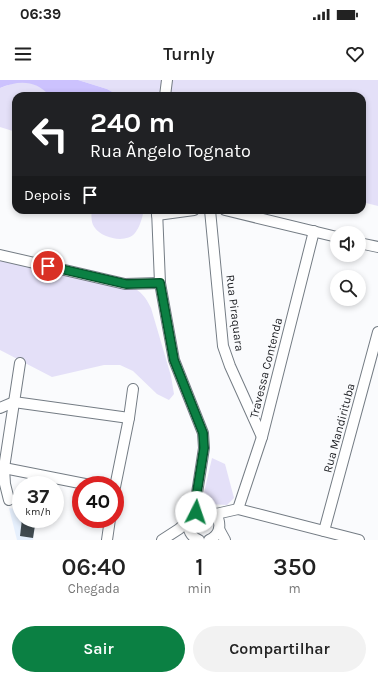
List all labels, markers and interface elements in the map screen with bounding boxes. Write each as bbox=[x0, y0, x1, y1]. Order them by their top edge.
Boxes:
text: 06:39 bbox=[20, 5, 61, 23]
icon: menu bbox=[12, 43, 34, 65]
text: Turnly bbox=[163, 43, 215, 65]
icon: heart bbox=[344, 43, 366, 65]
text: 240 m bbox=[90, 106, 175, 139]
icon: left bbox=[24, 108, 76, 160]
text: Rua Ângelo Tognato bbox=[90, 140, 251, 162]
icon: arrive bbox=[79, 184, 101, 206]
text: Depois bbox=[24, 186, 71, 204]
map controls bbox=[330, 226, 366, 306]
button: sound bbox=[330, 226, 366, 262]
pin bbox=[31, 249, 65, 283]
icon: arrive bbox=[37, 255, 59, 277]
button: search bbox=[330, 270, 366, 306]
street label: Rua Piraquara bbox=[223, 274, 247, 352]
street label: Travessa Contenda bbox=[247, 316, 285, 420]
street label: Rua Mandirituba bbox=[320, 382, 358, 474]
speed limit sign: 40 bbox=[72, 476, 124, 528]
text: 37 bbox=[27, 485, 49, 508]
position arrow bbox=[175, 491, 217, 533]
text: km/h bbox=[25, 506, 51, 518]
text: 06:40 bbox=[62, 553, 126, 581]
text: 1 bbox=[195, 553, 204, 581]
text: 350 bbox=[273, 553, 316, 581]
text: Chegada bbox=[68, 581, 120, 596]
text: min bbox=[188, 581, 211, 596]
text: m bbox=[289, 581, 301, 596]
button: Sair bbox=[12, 626, 185, 672]
button: Compartilhar bbox=[193, 626, 366, 672]

